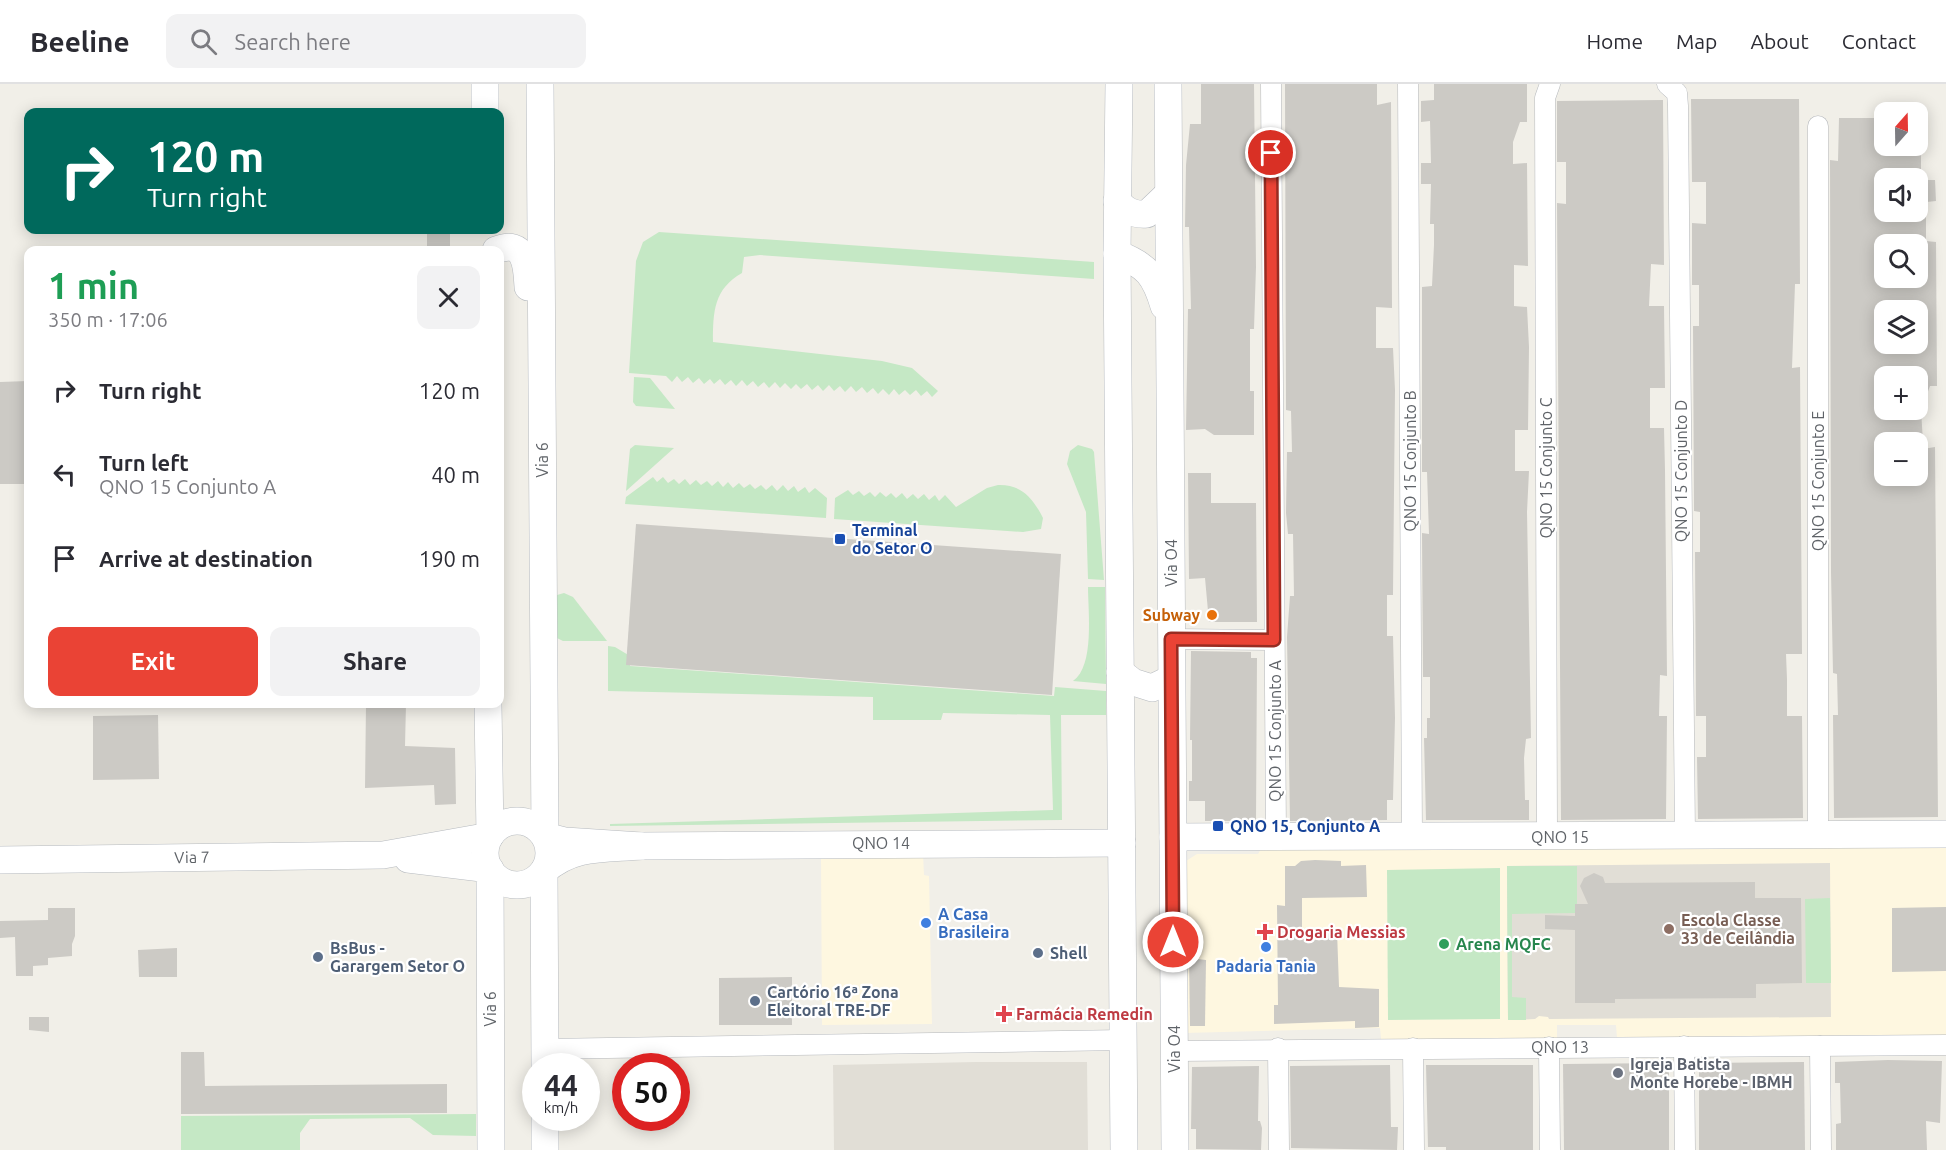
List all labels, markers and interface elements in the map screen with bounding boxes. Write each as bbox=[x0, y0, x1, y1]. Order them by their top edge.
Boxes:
search box bbox=[166, 14, 586, 68]
icon: search bbox=[187, 25, 220, 58]
text: Beeline bbox=[30, 26, 130, 57]
text: Search here bbox=[235, 29, 351, 54]
text: Home bbox=[1586, 29, 1643, 53]
text: Map bbox=[1676, 29, 1717, 53]
text: About bbox=[1750, 29, 1809, 53]
text: Contact bbox=[1842, 29, 1916, 53]
north arrow bbox=[1874, 102, 1928, 156]
map controls bbox=[1874, 102, 1928, 486]
pin bbox=[1245, 127, 1296, 178]
icon: right bbox=[48, 132, 126, 210]
text: 120 m bbox=[147, 133, 264, 180]
icon: arrive bbox=[1254, 136, 1287, 169]
button: sound bbox=[1874, 168, 1928, 222]
text: Turn right bbox=[147, 182, 267, 212]
button: search bbox=[1874, 234, 1928, 288]
text: 1 min bbox=[48, 265, 139, 306]
button: close bbox=[417, 266, 480, 329]
button: layers bbox=[1874, 300, 1928, 354]
text: 350 m · 17:06 bbox=[48, 308, 168, 331]
button: + bbox=[1874, 366, 1928, 420]
icon: right bbox=[48, 374, 81, 407]
text: Turn right bbox=[99, 378, 201, 403]
text: 120 m bbox=[419, 378, 480, 403]
street label: QNO 15 Conjunto B bbox=[1401, 390, 1419, 532]
street label: QNO 15 Conjunto C bbox=[1537, 397, 1555, 539]
street label: QNO 15 Conjunto D bbox=[1672, 400, 1690, 542]
street label: QNO 15 Conjunto E bbox=[1809, 411, 1827, 551]
button: − bbox=[1874, 432, 1928, 486]
street label: Via 6 bbox=[533, 442, 551, 478]
text: Turn left bbox=[99, 450, 189, 475]
icon: left bbox=[48, 458, 81, 491]
text: 40 m bbox=[431, 462, 480, 487]
text: QNO 15 Conjunto A bbox=[99, 475, 276, 498]
place label: Terminal do Setor O bbox=[852, 521, 933, 557]
marker: Terminal do Setor O bbox=[833, 532, 847, 546]
street label: Via O4 bbox=[1162, 539, 1180, 587]
icon: arrive bbox=[48, 542, 81, 575]
text: Arrive at destination bbox=[99, 546, 313, 571]
text: 190 m bbox=[419, 546, 480, 571]
place label: Subway bbox=[1143, 606, 1201, 624]
marker: Subway bbox=[1205, 608, 1219, 622]
button: Exit bbox=[48, 627, 258, 696]
button: Share bbox=[270, 627, 480, 696]
street label: QNO 15 Conjunto A bbox=[1266, 660, 1284, 802]
place label: QNO 15, Conjunto A bbox=[1230, 817, 1381, 835]
marker: QNO 15, Conjunto A bbox=[1211, 819, 1225, 833]
street label: QNO 15 bbox=[1531, 828, 1589, 846]
street label: QNO 14 bbox=[852, 834, 910, 852]
street label: Via 7 bbox=[174, 848, 210, 866]
place label: A Casa Brasileira bbox=[938, 905, 1009, 941]
position arrow bbox=[1141, 910, 1205, 974]
place label: Escola Classe 33 de Ceilândia bbox=[1681, 911, 1795, 947]
marker: A Casa Brasileira bbox=[919, 916, 933, 930]
marker: Escola Classe 33 de Ceilândia bbox=[1662, 922, 1676, 936]
place label: Drogaria Messias bbox=[1277, 923, 1406, 941]
marker: Drogaria Messias bbox=[1258, 925, 1272, 939]
place label: Arena MQFC bbox=[1456, 935, 1551, 953]
marker: Arena MQFC bbox=[1437, 937, 1451, 951]
place label: BsBus - Garargem Setor O bbox=[330, 939, 465, 975]
marker: Padaria Tania bbox=[1259, 940, 1273, 954]
place label: Shell bbox=[1050, 944, 1088, 962]
marker: Shell bbox=[1031, 946, 1045, 960]
marker: BsBus - Garargem Setor O bbox=[311, 950, 325, 964]
place label: Padaria Tania bbox=[1216, 957, 1316, 975]
place label: Cartório 16ª Zona Eleitoral TRE-DF bbox=[767, 983, 899, 1019]
street label: Via 6 bbox=[481, 991, 499, 1027]
marker: Cartório 16ª Zona Eleitoral TRE-DF bbox=[748, 994, 762, 1008]
place label: Farmácia Remedin bbox=[1016, 1005, 1153, 1023]
marker: Farmácia Remedin bbox=[997, 1007, 1011, 1021]
street label: Via O4 bbox=[1165, 1025, 1183, 1073]
street label: QNO 13 bbox=[1531, 1038, 1589, 1056]
speed limit sign: 50 bbox=[612, 1053, 690, 1131]
place label: Igreja Batista Monte Horebe - IBMH bbox=[1630, 1055, 1793, 1091]
marker: Igreja Batista Monte Horebe - IBMH bbox=[1611, 1066, 1625, 1080]
text: 44 bbox=[544, 1068, 578, 1102]
text: km/h bbox=[544, 1099, 578, 1116]

